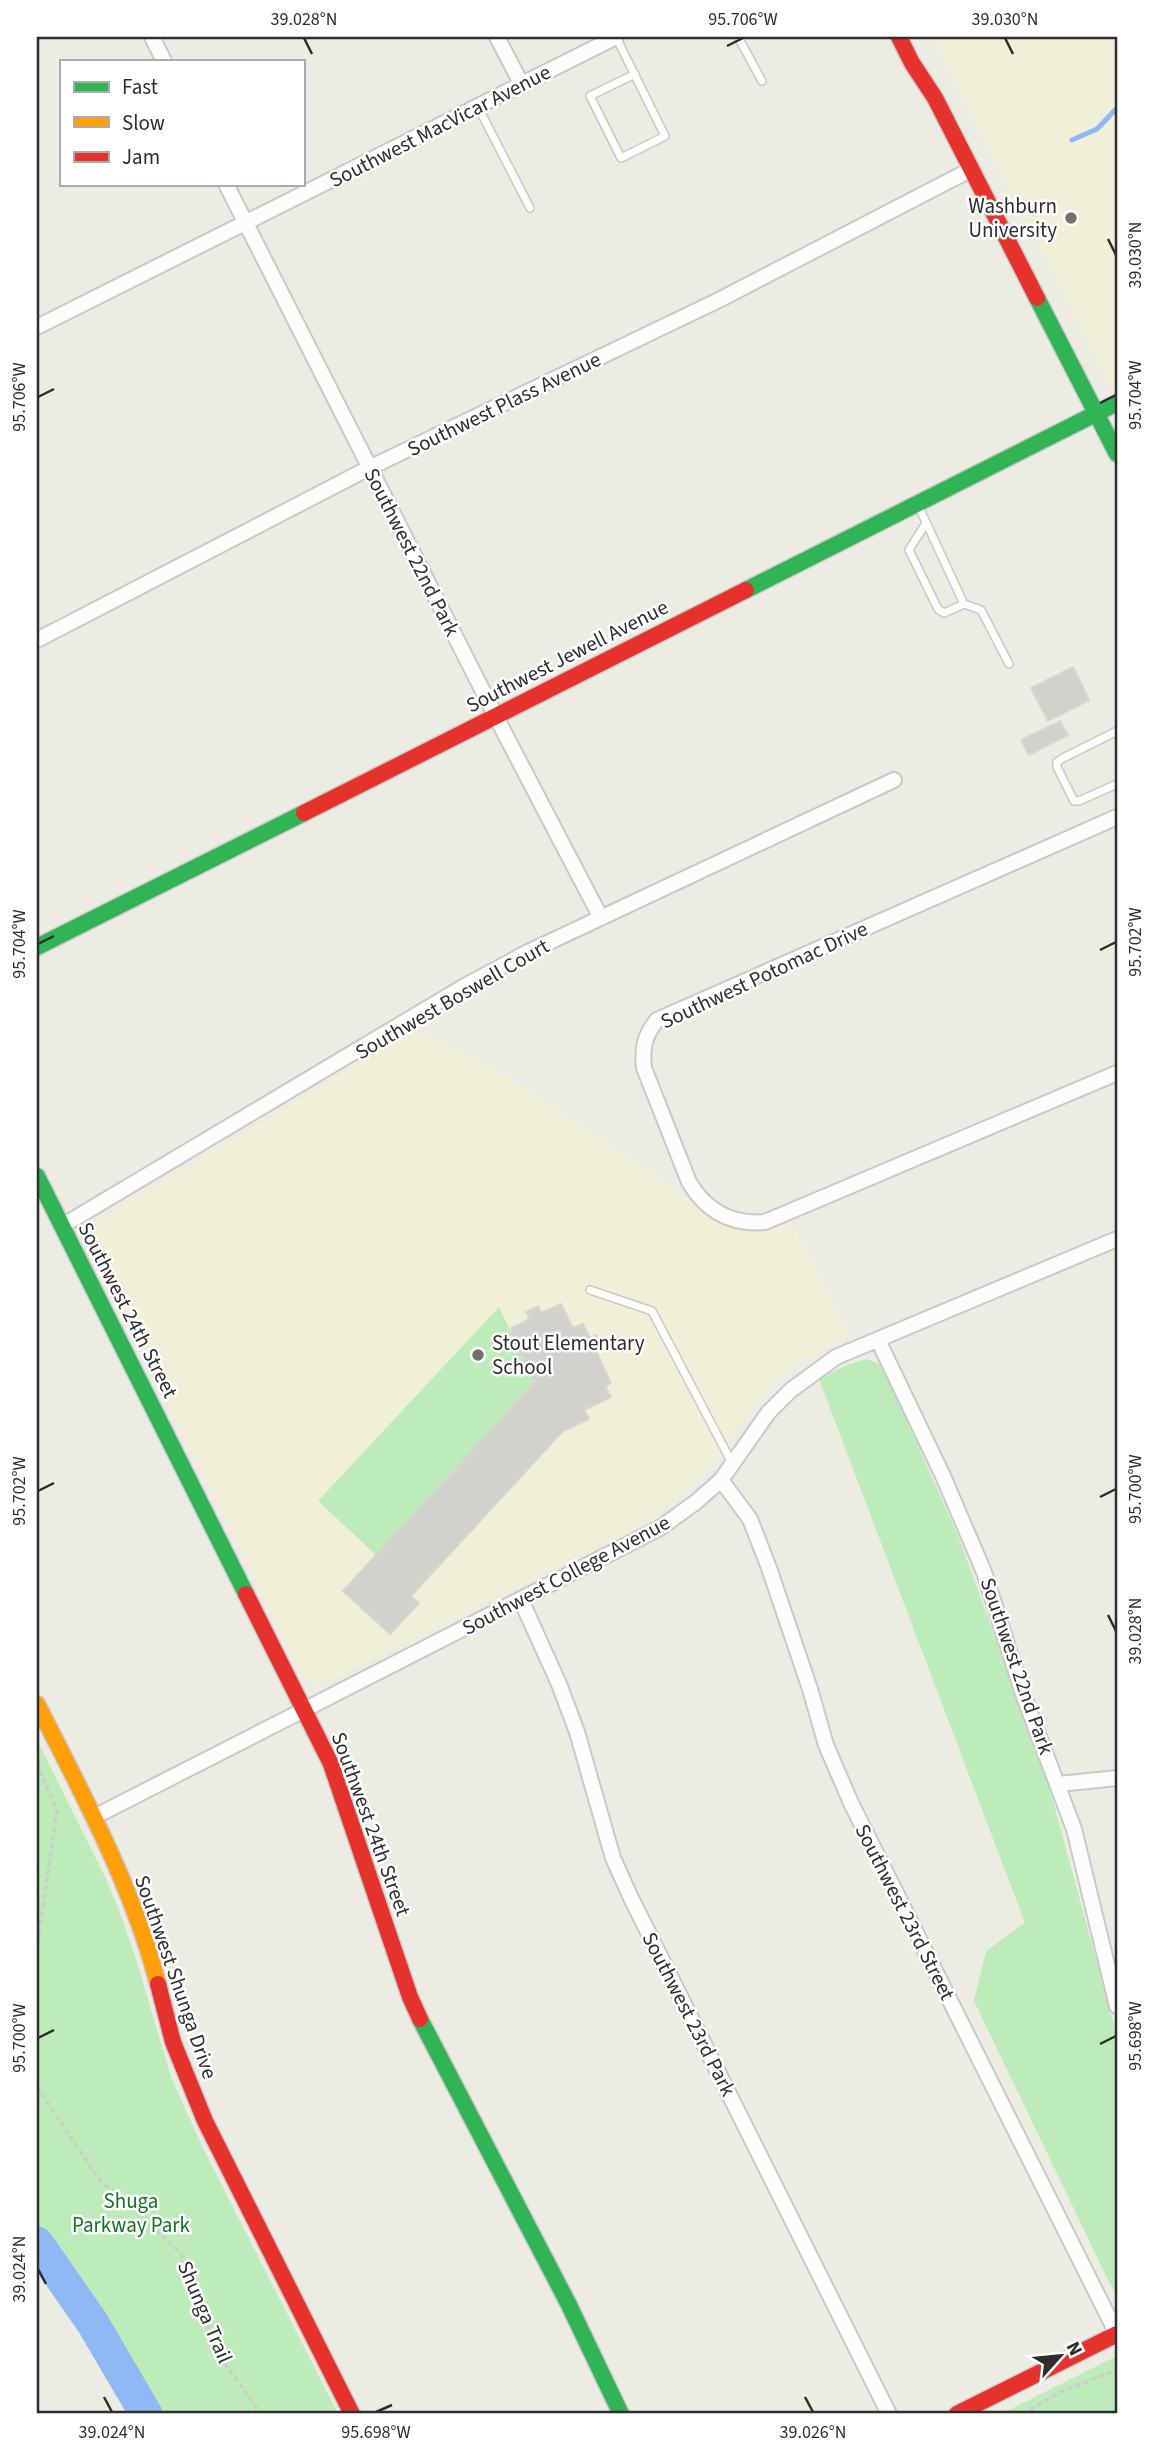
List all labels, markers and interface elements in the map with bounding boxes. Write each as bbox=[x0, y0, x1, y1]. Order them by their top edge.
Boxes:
text: 39.028°N bbox=[271, 7, 337, 32]
text: 95.706°W bbox=[708, 7, 778, 32]
text: 39.030°N bbox=[972, 7, 1038, 32]
street label: Southwest MacVicar Avenue bbox=[324, 57, 556, 195]
legend bbox=[60, 60, 304, 186]
text: Fast bbox=[122, 72, 158, 102]
text: Slow bbox=[122, 108, 165, 138]
text: Jam bbox=[122, 142, 160, 172]
place label: Washburn University bbox=[968, 191, 1057, 245]
marker: Washburn University bbox=[1063, 210, 1079, 226]
text: 39.030°N bbox=[1123, 222, 1148, 288]
street label: Southwest Plass Avenue bbox=[402, 344, 606, 464]
text: 95.704°W bbox=[1123, 360, 1148, 430]
text: 95.706°W bbox=[7, 362, 32, 432]
street label: Southwest 22nd Park bbox=[357, 463, 468, 642]
street label: Southwest Jewell Avenue bbox=[461, 592, 673, 720]
text: 95.702°W bbox=[1123, 907, 1148, 977]
text: 95.704°W bbox=[7, 909, 32, 979]
street label: Southwest Potomac Drive bbox=[655, 914, 873, 1036]
street label: Southwest Boswell Court bbox=[349, 931, 555, 1067]
street label: Southwest 24th Street bbox=[71, 1217, 185, 1403]
place label: Stout Elementary School bbox=[492, 1328, 645, 1382]
marker: Stout Elementary School bbox=[470, 1347, 486, 1363]
text: 95.700°W bbox=[1123, 1454, 1148, 1524]
text: 95.702°W bbox=[7, 1456, 32, 1526]
street label: Southwest College Avenue bbox=[457, 1507, 675, 1643]
street label: Southwest 22nd Park bbox=[973, 1574, 1062, 1759]
text: 39.028°N bbox=[1123, 1598, 1148, 1664]
street label: Southwest 24th Street bbox=[324, 1728, 418, 1920]
street label: Southwest 23rd Street bbox=[848, 1819, 962, 2005]
street label: Southwest Shunga Drive bbox=[127, 1871, 225, 2083]
street label: Southwest 23rd Park bbox=[635, 1927, 744, 2102]
text: 95.698°W bbox=[1123, 2001, 1148, 2071]
text: 95.700°W bbox=[7, 2003, 32, 2073]
park label: Shuga Parkway Park bbox=[72, 2186, 191, 2240]
text: 39.024°N bbox=[7, 2236, 32, 2302]
street label: Shunga Trail bbox=[170, 2256, 240, 2368]
north arrow bbox=[1024, 2322, 1094, 2392]
text: N bbox=[1059, 2337, 1089, 2361]
text: 39.024°N bbox=[79, 2420, 145, 2445]
text: 95.698°W bbox=[341, 2420, 411, 2445]
text: 39.026°N bbox=[780, 2420, 846, 2445]

